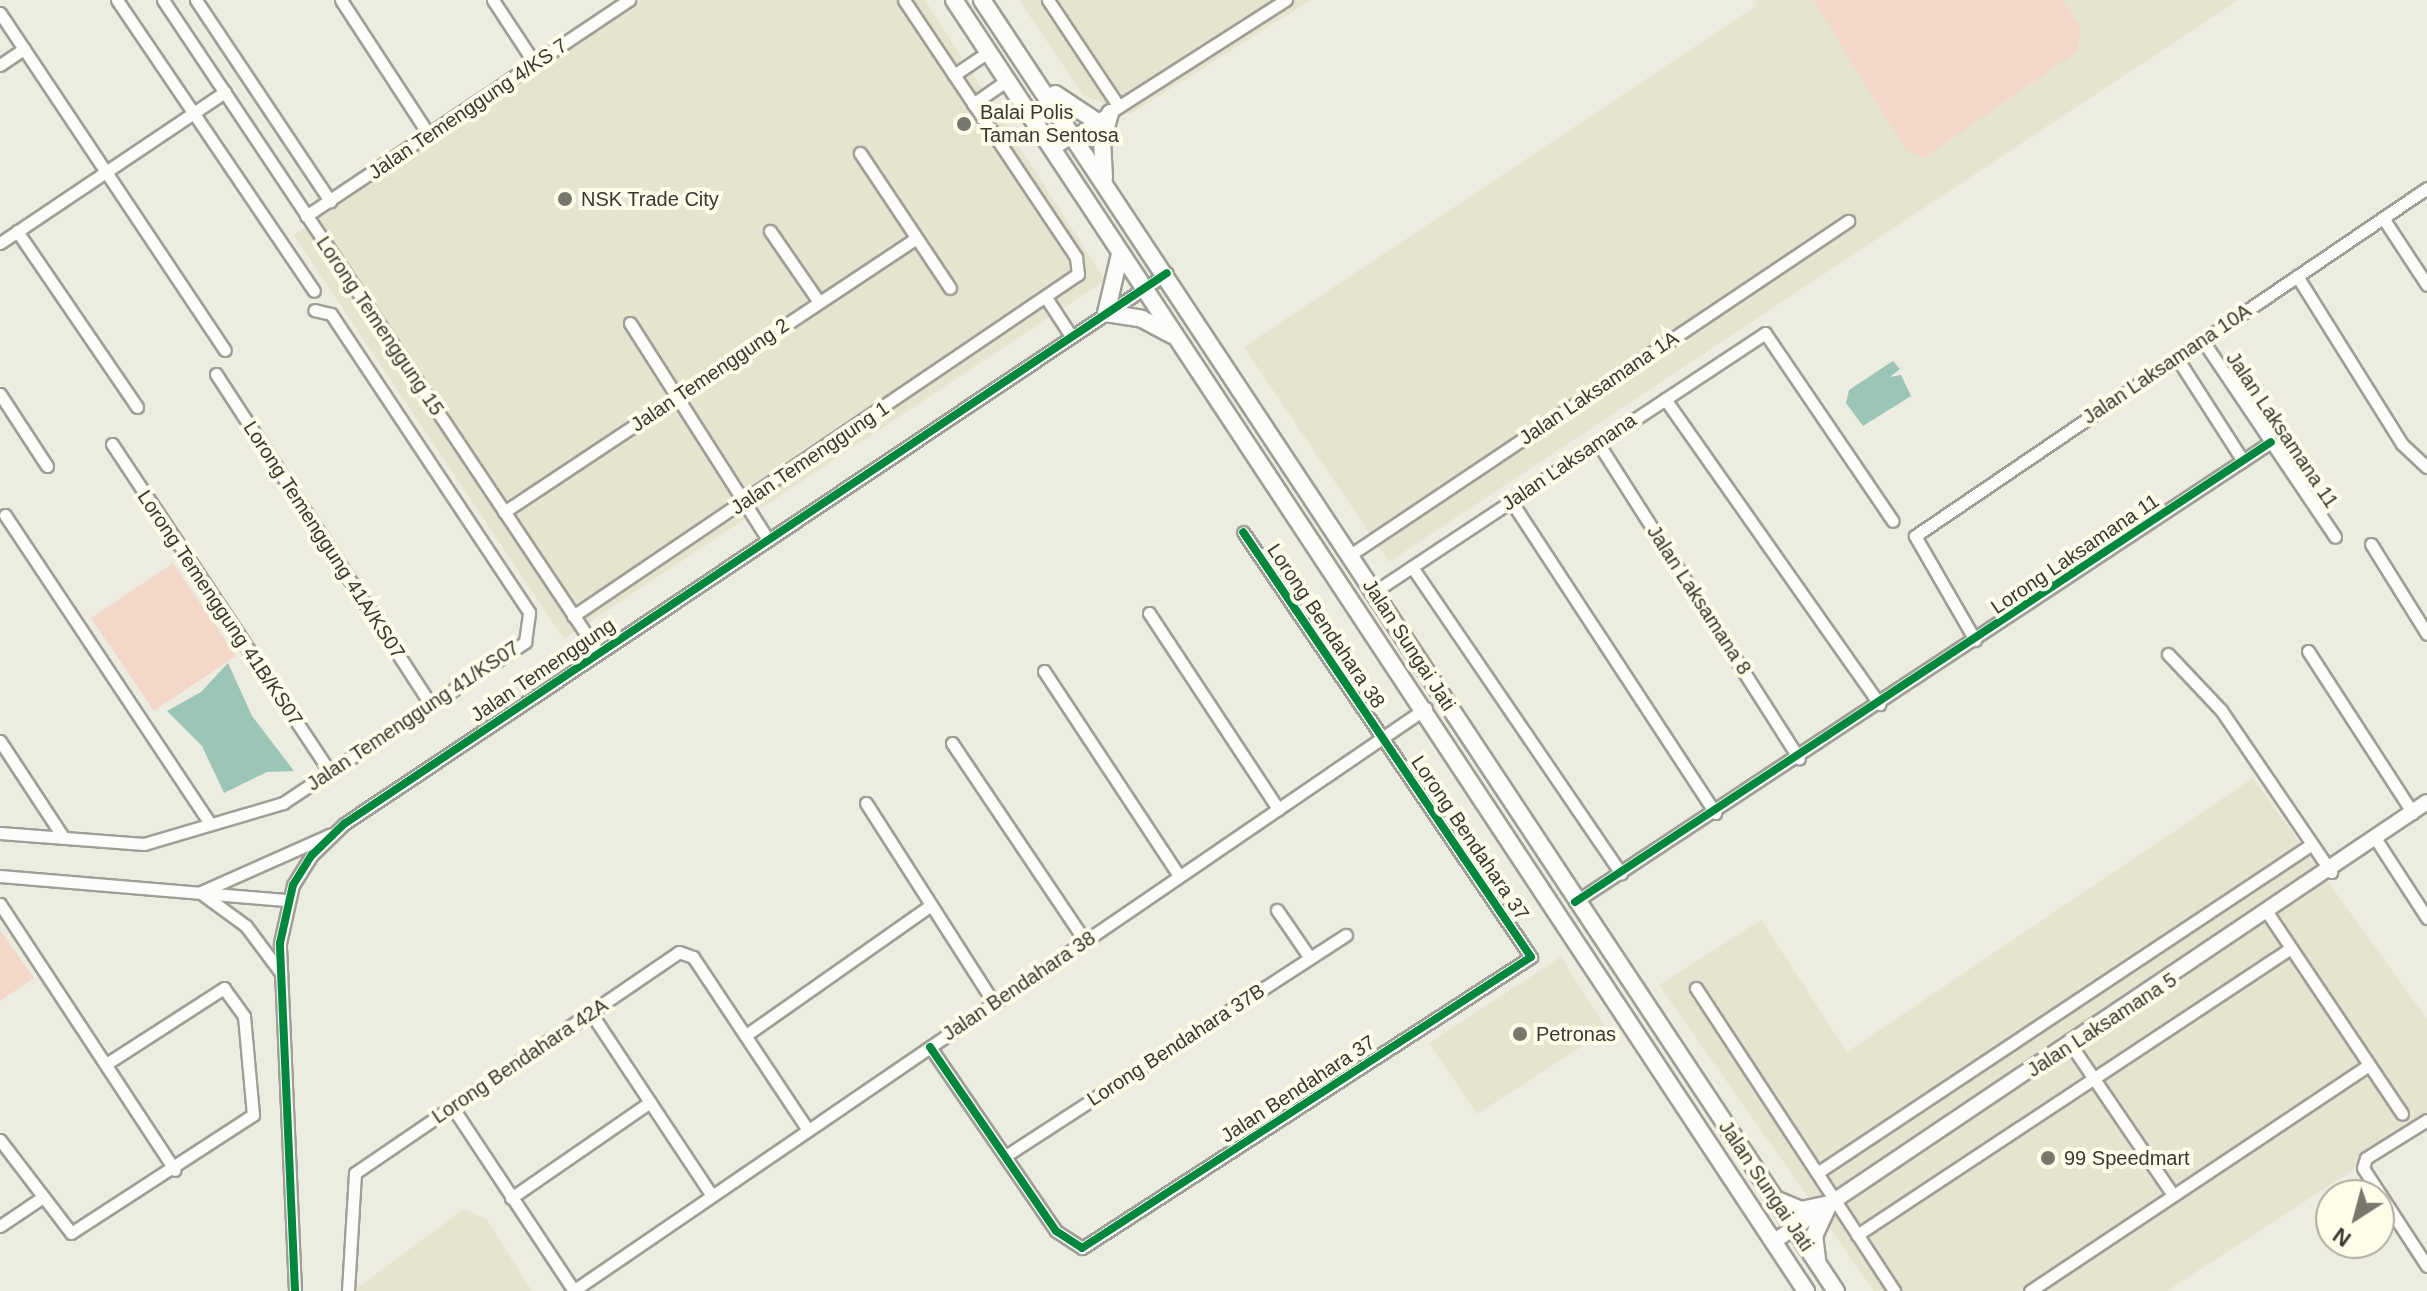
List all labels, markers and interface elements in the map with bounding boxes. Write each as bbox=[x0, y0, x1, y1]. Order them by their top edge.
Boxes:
street label: Jalan Temenggung 4/KS 7 bbox=[364, 33, 572, 185]
place label: Balai Polis Taman Sentosa bbox=[980, 100, 1119, 147]
marker: Balai Polis Taman Sentosa bbox=[955, 115, 973, 133]
place label: NSK Trade City bbox=[581, 187, 719, 211]
marker: NSK Trade City bbox=[556, 190, 574, 208]
street label: Lorong Temenggung 15 bbox=[311, 232, 449, 420]
street label: Jalan Laksamana 10A bbox=[2078, 299, 2256, 429]
street label: Jalan Temenggung 2 bbox=[626, 313, 794, 437]
street label: Jalan Laksamana 1A bbox=[1515, 326, 1683, 450]
street label: Jalan Laksamana 11 bbox=[2221, 347, 2343, 513]
street label: Jalan Temenggung 1 bbox=[726, 396, 894, 520]
street label: Jalan Laksamana bbox=[1497, 408, 1641, 516]
street label: Lorong Temenggung 41A/KS07 bbox=[238, 416, 410, 664]
street label: Lorong Temenggung 41B/KS07 bbox=[132, 486, 308, 730]
street label: Lorong Laksamana 11 bbox=[1986, 489, 2164, 619]
street label: Jalan Laksamana 8 bbox=[1642, 521, 1756, 679]
street label: Lorong Bendahara 38 bbox=[1262, 539, 1390, 713]
street label: Jalan Sungai Jati bbox=[1357, 575, 1461, 715]
street label: Jalan Temenggung bbox=[466, 613, 620, 727]
street label: Jalan Temenggung 41/KS07 bbox=[302, 636, 524, 796]
street label: Lorong Bendahara 37 bbox=[1406, 751, 1534, 925]
street label: Jalan Bendahara 38 bbox=[938, 926, 1100, 1046]
street label: Jalan Laksamana 5 bbox=[2023, 968, 2181, 1082]
street label: Lorong Bendahara 37B bbox=[1083, 979, 1269, 1111]
street label: Lorong Bendahara 42A bbox=[428, 993, 612, 1129]
place label: Petronas bbox=[1536, 1022, 1616, 1046]
marker: Petronas bbox=[1511, 1025, 1529, 1043]
street label: Jalan Bendahara 37 bbox=[1216, 1030, 1380, 1148]
street label: Jalan Sungai Jati bbox=[1713, 1116, 1819, 1256]
place label: 99 Speedmart bbox=[2064, 1146, 2190, 1170]
marker: 99 Speedmart bbox=[2039, 1149, 2057, 1167]
north arrow bbox=[2315, 1179, 2395, 1259]
text: N bbox=[2328, 1222, 2356, 1252]

